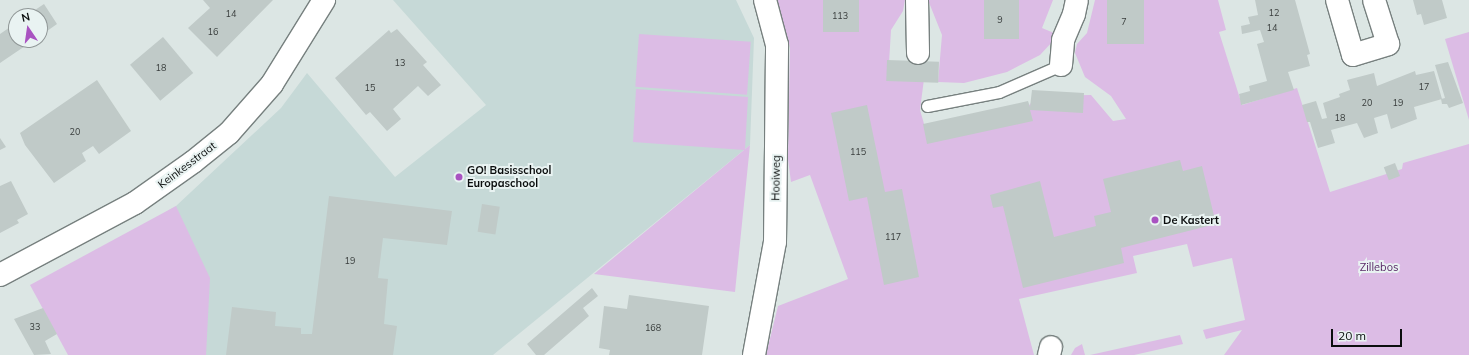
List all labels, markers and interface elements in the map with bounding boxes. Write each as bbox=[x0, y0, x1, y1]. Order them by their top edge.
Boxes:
north arrow bbox=[8, 8, 48, 48]
house number: 12 bbox=[1269, 8, 1279, 18]
house number: 14 bbox=[226, 9, 236, 19]
text: N bbox=[20, 10, 31, 25]
house number: 113 bbox=[832, 11, 848, 21]
house number: 9 bbox=[997, 15, 1003, 25]
house number: 7 bbox=[1121, 17, 1127, 27]
house number: 14 bbox=[1267, 23, 1277, 33]
house number: 16 bbox=[208, 27, 218, 37]
house number: 13 bbox=[395, 58, 405, 68]
house number: 18 bbox=[156, 63, 166, 73]
house number: 17 bbox=[1419, 82, 1429, 92]
house number: 15 bbox=[365, 83, 375, 93]
house number: 20 bbox=[1362, 98, 1372, 108]
house number: 19 bbox=[1393, 98, 1403, 108]
house number: 18 bbox=[1335, 113, 1345, 123]
house number: 20 bbox=[70, 127, 80, 137]
street label: Keinkesstraat bbox=[155, 139, 219, 191]
house number: 115 bbox=[850, 147, 866, 157]
street label: Hooiweg bbox=[769, 155, 783, 201]
place label: GO! Basisschool Europaschool bbox=[467, 164, 551, 190]
marker: GO! Basisschool Europaschool bbox=[454, 172, 464, 182]
place label: De Kastert bbox=[1163, 213, 1219, 227]
marker: De Kastert bbox=[1150, 215, 1160, 225]
house number: 117 bbox=[885, 232, 901, 242]
house number: 19 bbox=[345, 256, 355, 266]
park label: Zillebos bbox=[1360, 260, 1398, 274]
scale bar bbox=[1333, 321, 1404, 347]
house number: 33 bbox=[30, 322, 40, 332]
house number: 168 bbox=[645, 323, 661, 333]
text: 20 m bbox=[1338, 328, 1366, 343]

